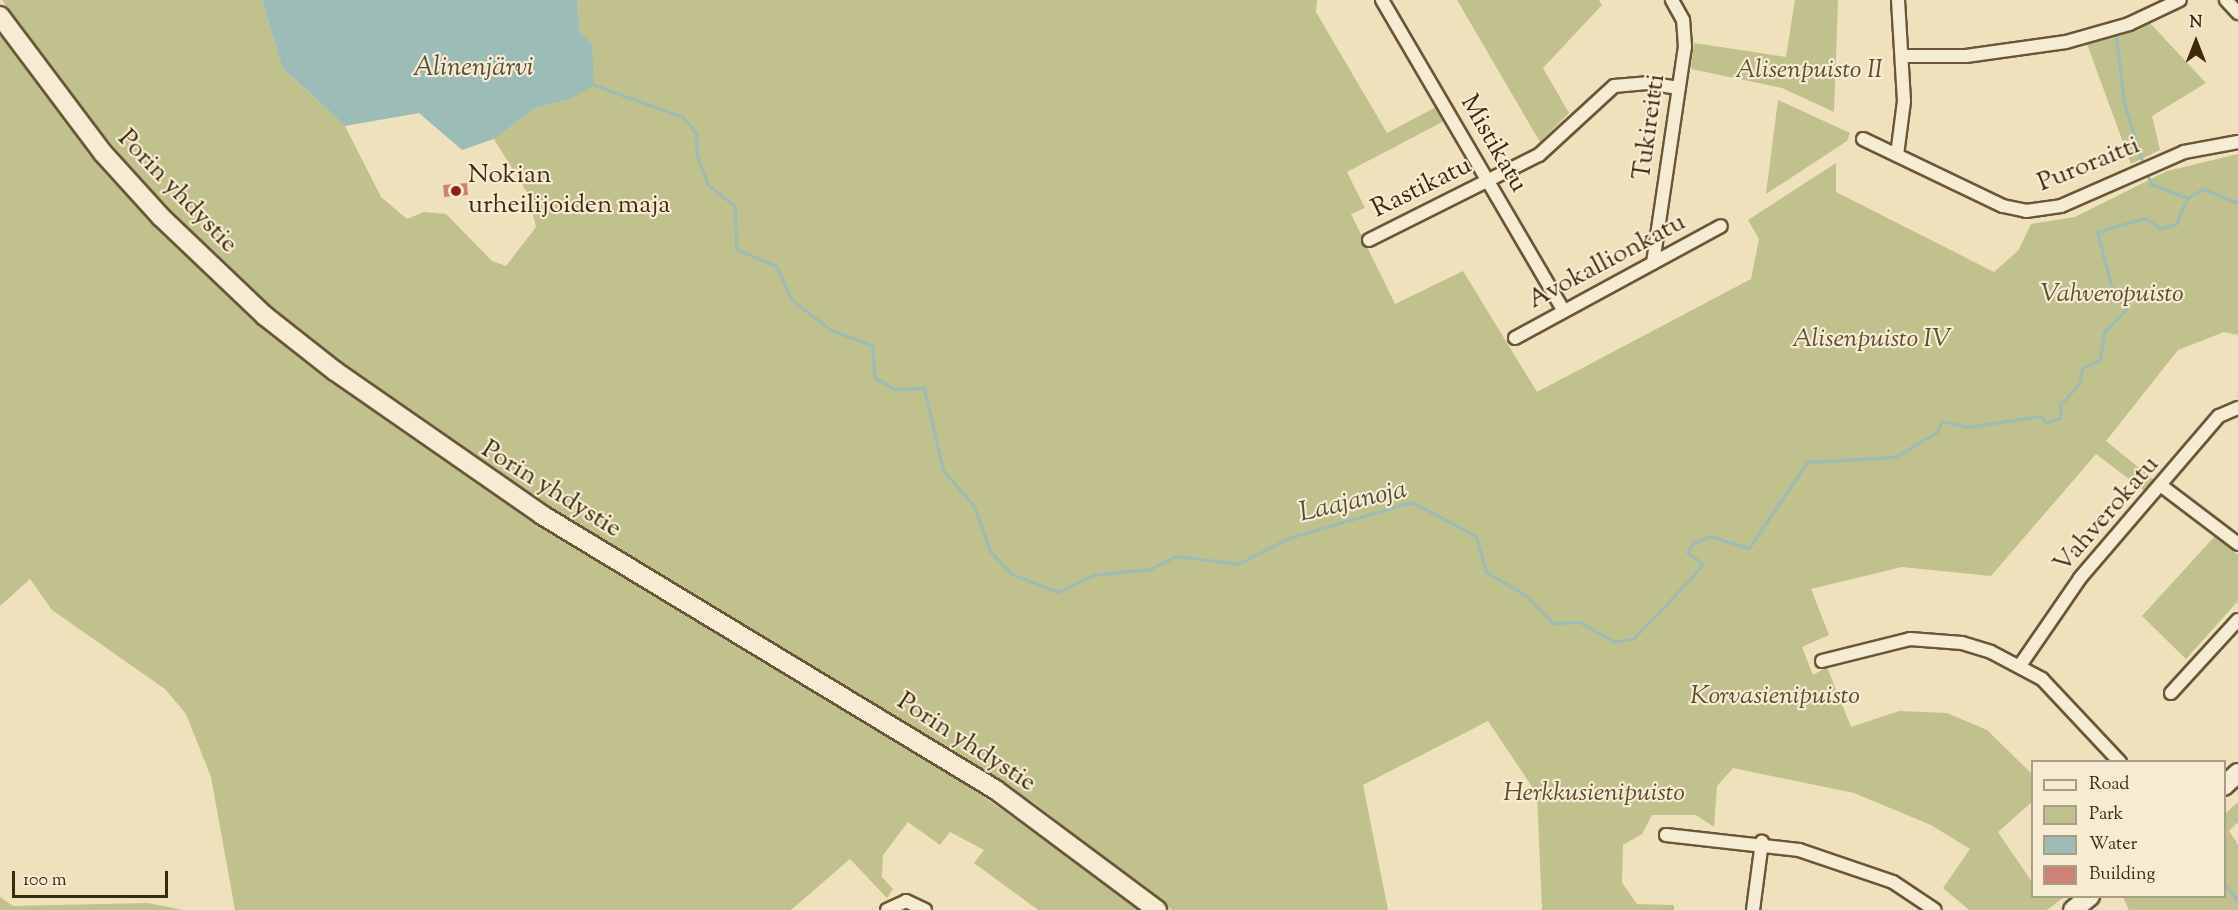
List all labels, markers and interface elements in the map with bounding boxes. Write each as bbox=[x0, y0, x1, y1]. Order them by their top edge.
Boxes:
north arrow bbox=[2166, 12, 2226, 72]
text: N bbox=[2190, 12, 2202, 35]
water label: Alinenjärvi bbox=[412, 53, 534, 85]
park label: Alisenpuisto II bbox=[1735, 55, 1883, 87]
street label: Tukireitti bbox=[1627, 72, 1673, 182]
street label: Mistikatu bbox=[1453, 90, 1533, 198]
street label: Porin yhdystie bbox=[110, 124, 244, 260]
street label: Puroraitti bbox=[2033, 130, 2145, 200]
street label: Rastikatu bbox=[1367, 151, 1477, 225]
place label: Nokian urheilijoiden maja bbox=[468, 160, 670, 222]
marker: Nokian urheilijoiden maja bbox=[449, 184, 463, 198]
street label: Avokallionkatu bbox=[1523, 207, 1691, 317]
park label: Vahveropuisto bbox=[2040, 279, 2184, 311]
park label: Alisenpuisto IV bbox=[1792, 324, 1952, 356]
street label: Porin yhdystie bbox=[475, 435, 627, 545]
street label: Vahverokatu bbox=[2048, 450, 2166, 580]
water label: Laajanoja bbox=[1296, 474, 1410, 530]
park label: Korvasienipuisto bbox=[1690, 681, 1860, 713]
street label: Porin yhdystie bbox=[891, 686, 1041, 800]
legend bbox=[2031, 760, 2226, 898]
text: Road bbox=[2089, 772, 2129, 798]
park label: Herkkusienipuisto bbox=[1503, 778, 1685, 810]
text: Park bbox=[2089, 802, 2123, 828]
text: Water bbox=[2089, 832, 2137, 858]
scale bar bbox=[15, 859, 171, 897]
text: Building bbox=[2089, 862, 2155, 888]
text: 100 m bbox=[23, 868, 67, 894]

